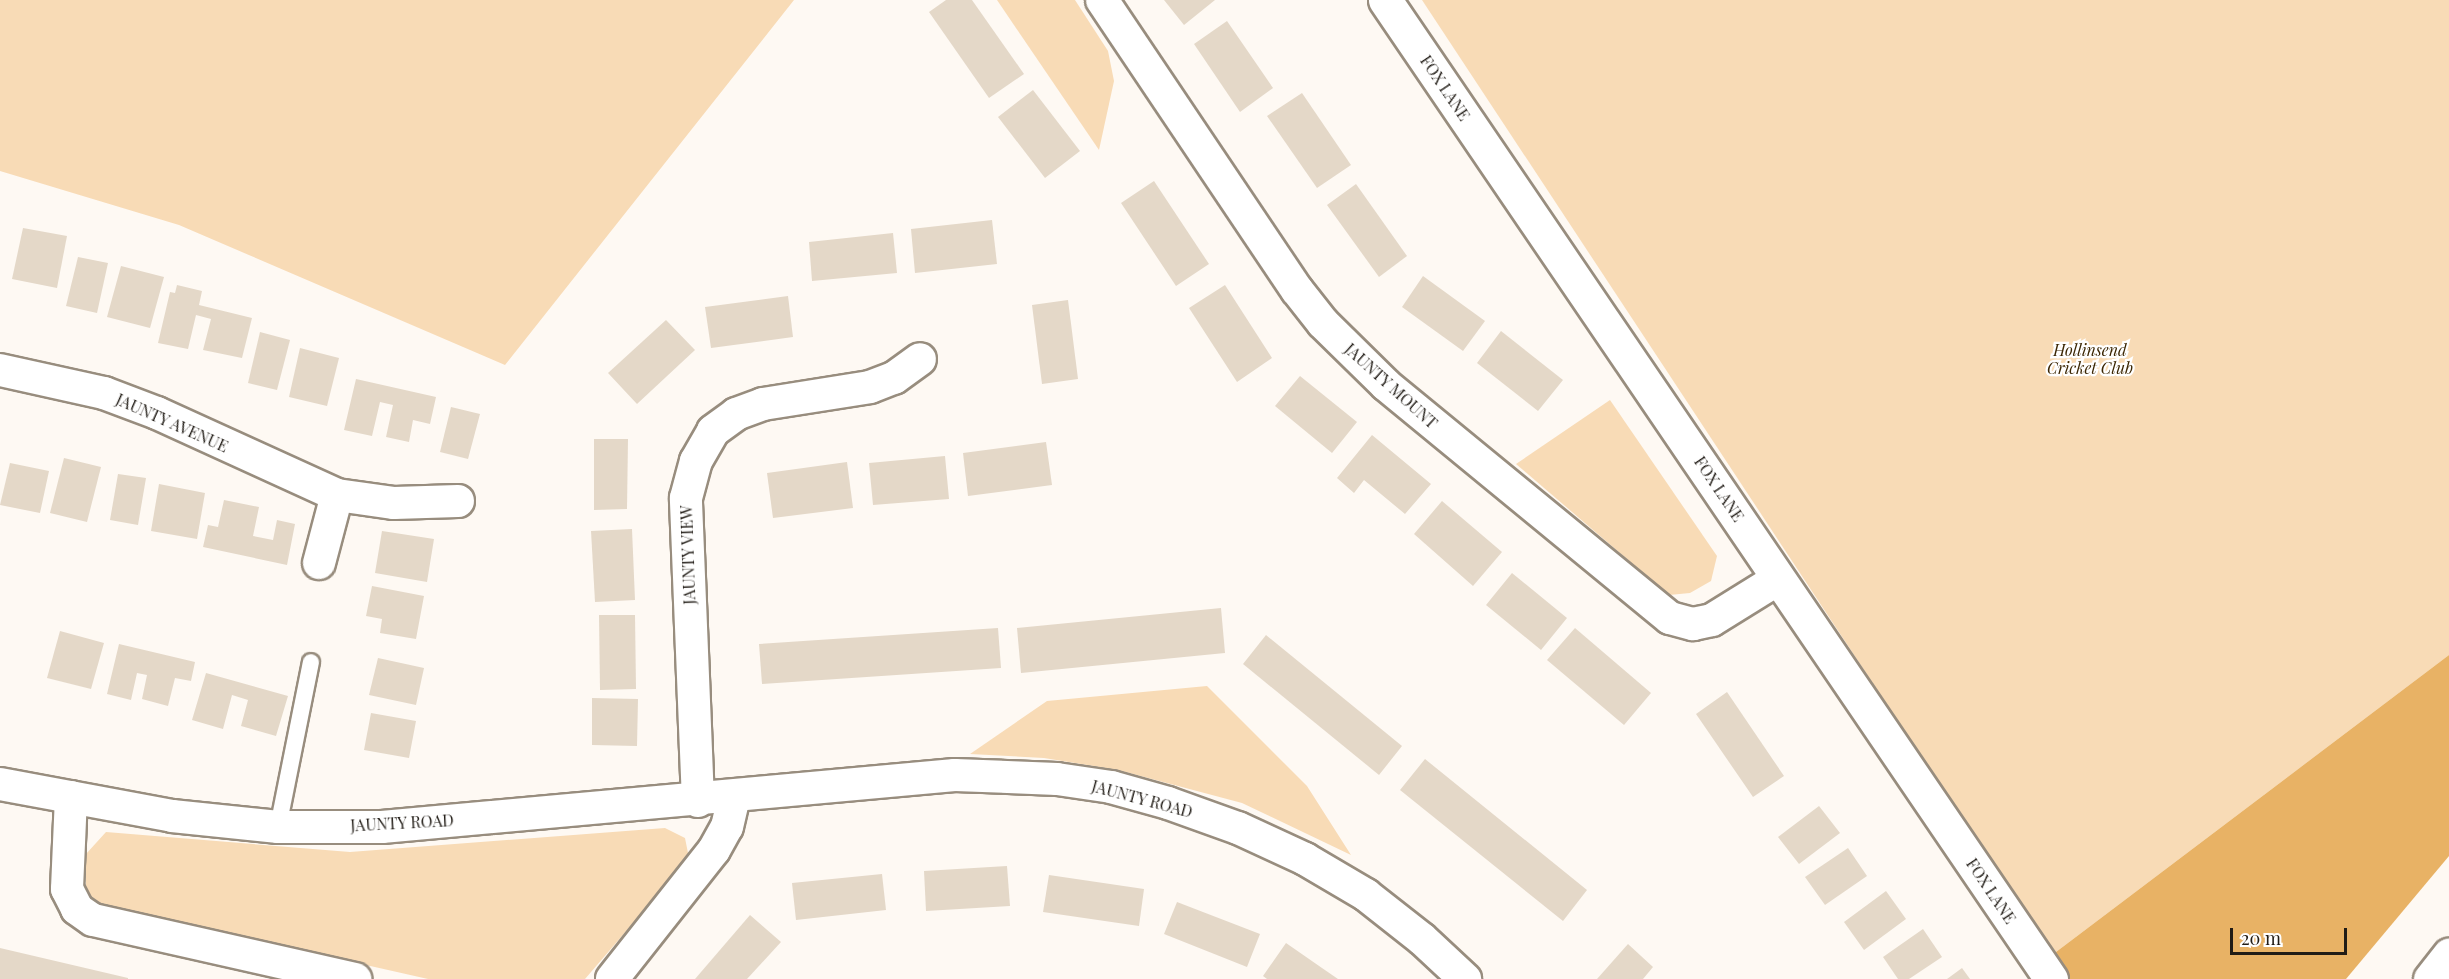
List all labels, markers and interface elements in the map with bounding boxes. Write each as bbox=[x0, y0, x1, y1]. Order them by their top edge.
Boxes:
street label: FOX LANE bbox=[1416, 52, 1474, 124]
street label: JAUNTY MOUNT bbox=[1341, 339, 1441, 433]
park label: Hollinsend Cricket Club bbox=[2047, 340, 2133, 378]
street label: JAUNTY AVENUE bbox=[112, 389, 232, 457]
street label: FOX LANE bbox=[1690, 453, 1748, 525]
street label: JAUNTY VIEW bbox=[677, 504, 699, 606]
street label: JAUNTY ROAD bbox=[1089, 776, 1195, 822]
street label: JAUNTY ROAD bbox=[350, 811, 454, 835]
street label: FOX LANE bbox=[1962, 855, 2020, 927]
scale bar bbox=[2233, 916, 2350, 954]
text: 20 m bbox=[2241, 926, 2281, 950]

